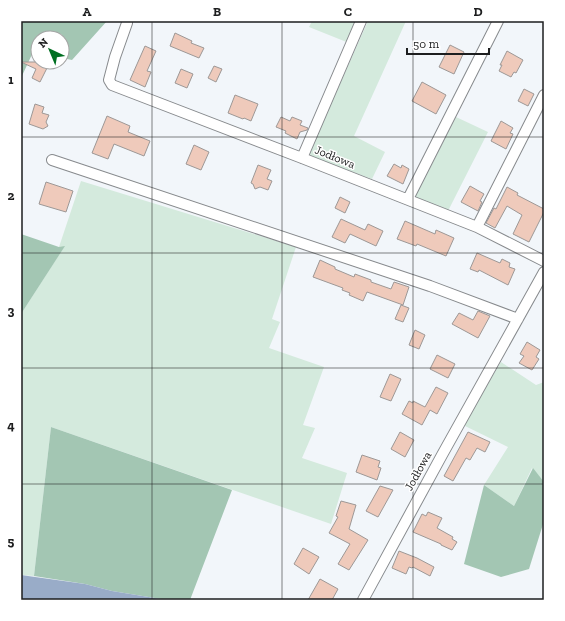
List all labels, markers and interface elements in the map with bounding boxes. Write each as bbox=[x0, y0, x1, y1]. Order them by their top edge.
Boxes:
text: A bbox=[83, 4, 92, 19]
text: B bbox=[213, 4, 221, 19]
text: C bbox=[344, 4, 352, 19]
text: D bbox=[473, 4, 483, 19]
north arrow bbox=[30, 30, 70, 70]
scale bar bbox=[407, 30, 489, 56]
text: N bbox=[36, 35, 51, 51]
text: 50 m bbox=[413, 37, 440, 51]
text: 1 bbox=[8, 72, 14, 87]
street label: Jodłowa bbox=[313, 143, 357, 171]
text: 2 bbox=[8, 188, 15, 203]
text: 3 bbox=[8, 303, 15, 318]
text: 4 bbox=[7, 418, 15, 433]
street label: Jodłowa bbox=[402, 449, 434, 493]
text: 5 bbox=[8, 534, 15, 549]

